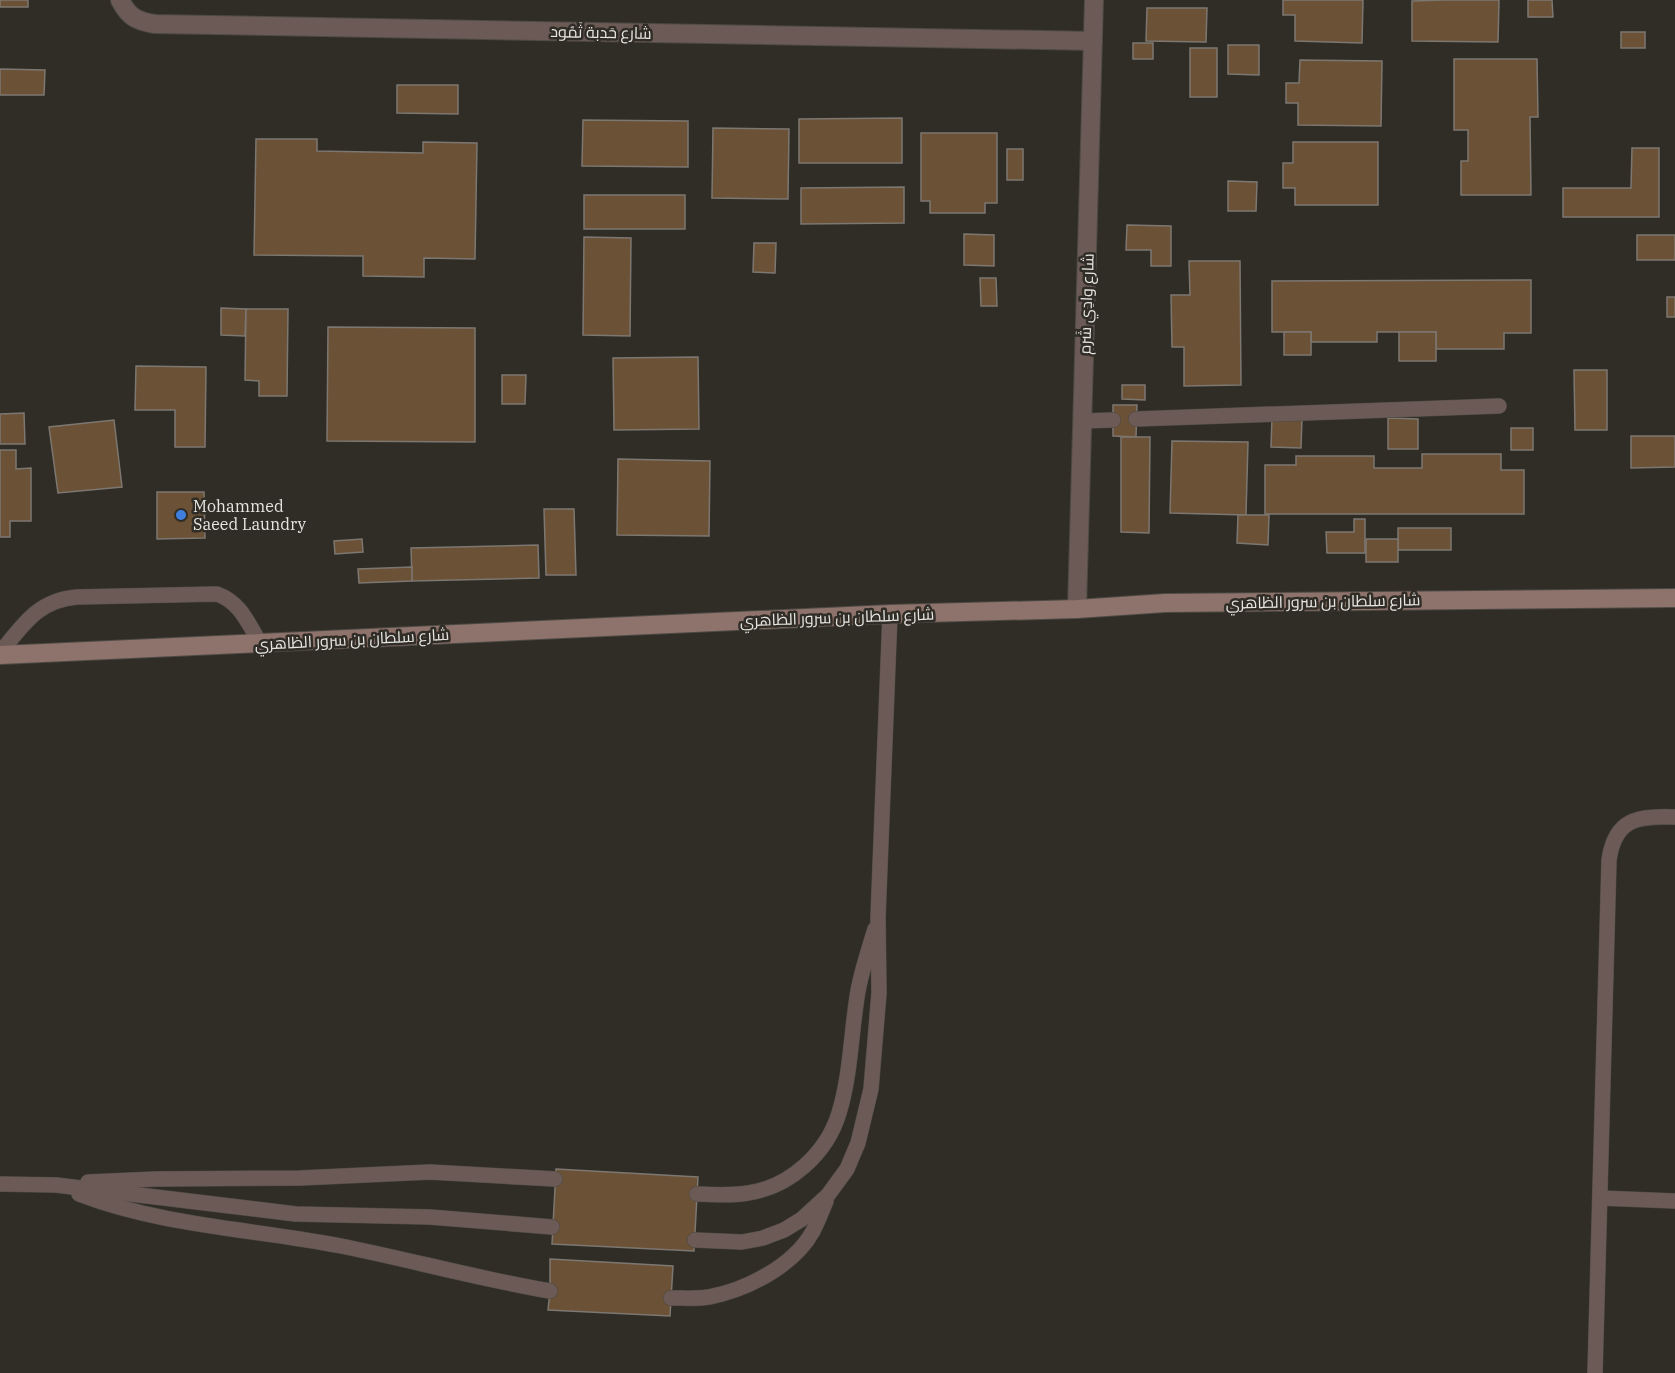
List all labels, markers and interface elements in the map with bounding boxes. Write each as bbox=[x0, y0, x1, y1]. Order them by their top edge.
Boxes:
street label: شارع حَدبة ثَمُود bbox=[550, 21, 652, 45]
street label: شارع وادِي شَرم bbox=[1074, 253, 1102, 355]
place label: Mohammed Saeed Laundry bbox=[193, 496, 306, 534]
marker: Mohammed Saeed Laundry bbox=[174, 508, 188, 522]
street label: شارع سلطان بن سرور الظاهري bbox=[1225, 589, 1421, 617]
street label: شارع سلطان بن سرور الظاهري bbox=[739, 604, 935, 634]
street label: شارع سلطان بن سرور الظاهري bbox=[254, 624, 450, 658]

